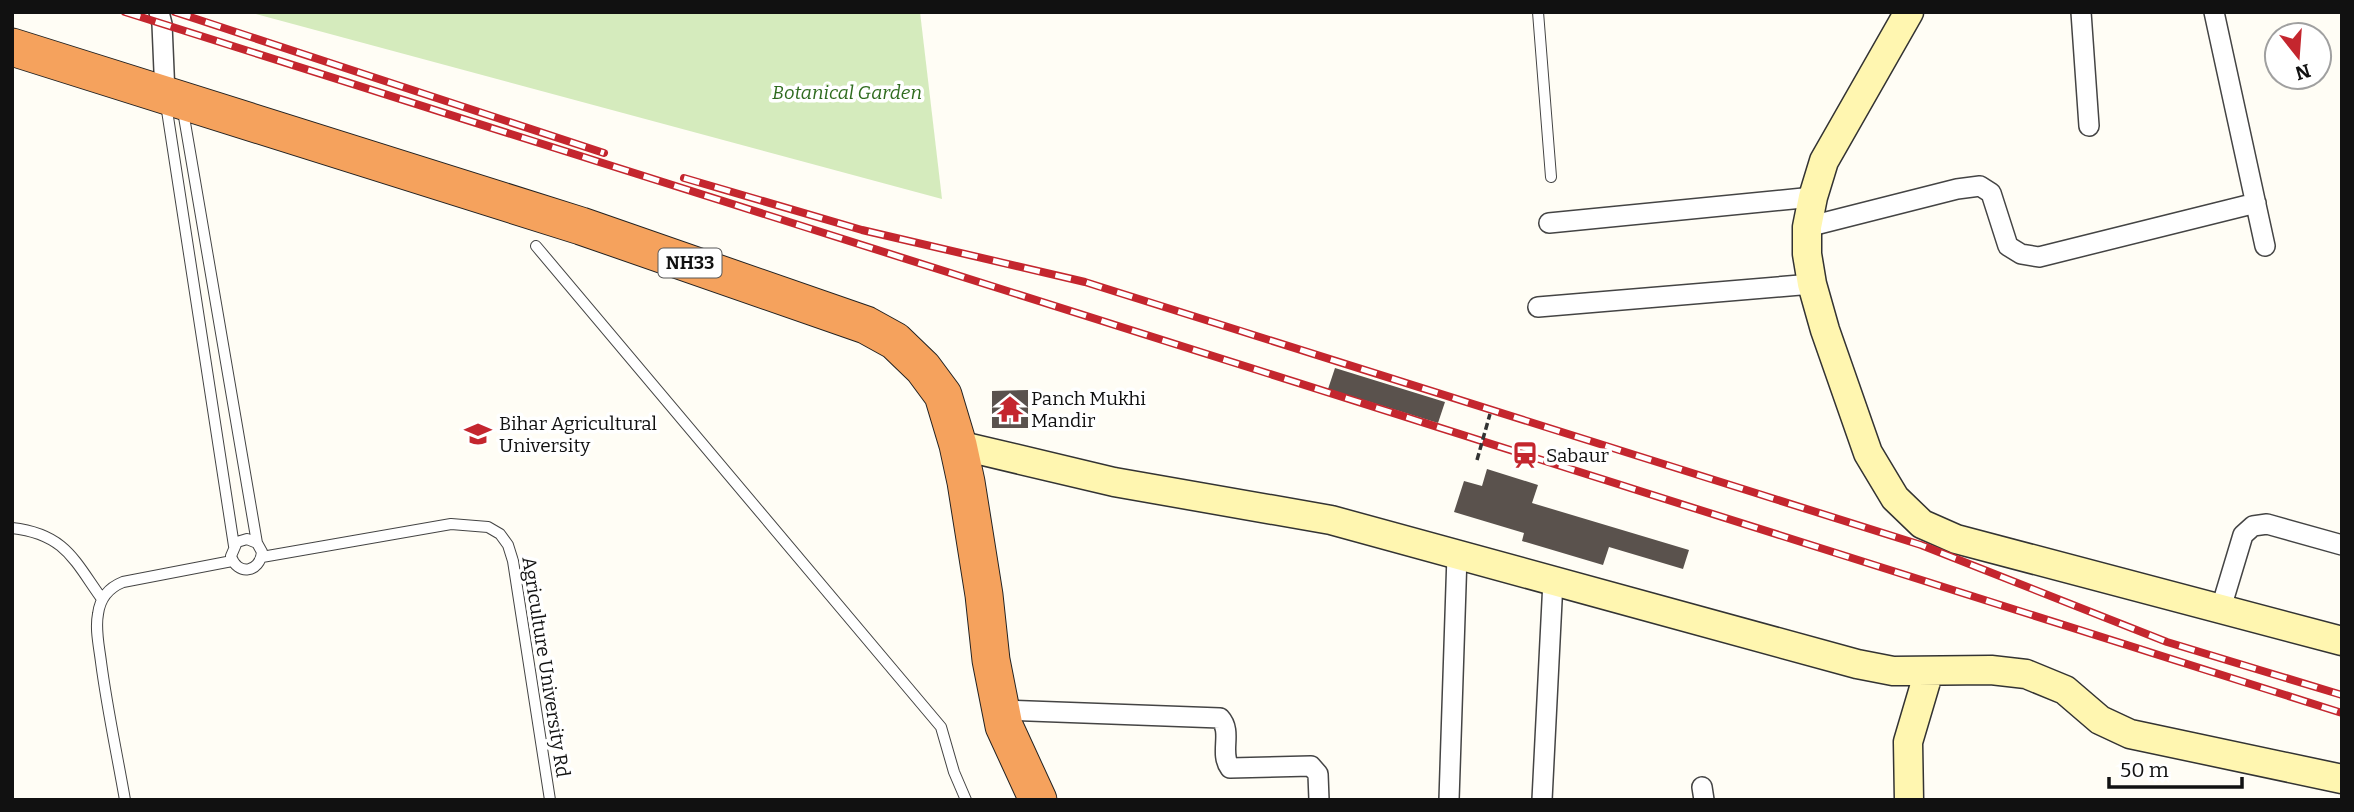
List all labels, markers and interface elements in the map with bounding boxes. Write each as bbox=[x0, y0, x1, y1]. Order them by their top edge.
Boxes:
north arrow bbox=[2263, 21, 2333, 91]
text: N bbox=[2292, 59, 2313, 85]
park label: Botanical Garden bbox=[772, 81, 922, 104]
road number: NH33 bbox=[658, 248, 722, 278]
place label: Panch Mukhi Mandir bbox=[1031, 387, 1146, 432]
temple icon: Panch Mukhi Mandir bbox=[995, 394, 1025, 424]
place label: Bihar Agricultural University bbox=[499, 412, 657, 457]
school or university icon: Bihar Agricultural University bbox=[463, 419, 493, 449]
station icon: Sabaur bbox=[1510, 440, 1540, 470]
place label: Sabaur bbox=[1546, 444, 1610, 467]
street label: Agriculture University Rd bbox=[517, 555, 575, 779]
scale bar bbox=[2109, 746, 2242, 790]
text: 50 m bbox=[2120, 757, 2169, 783]

